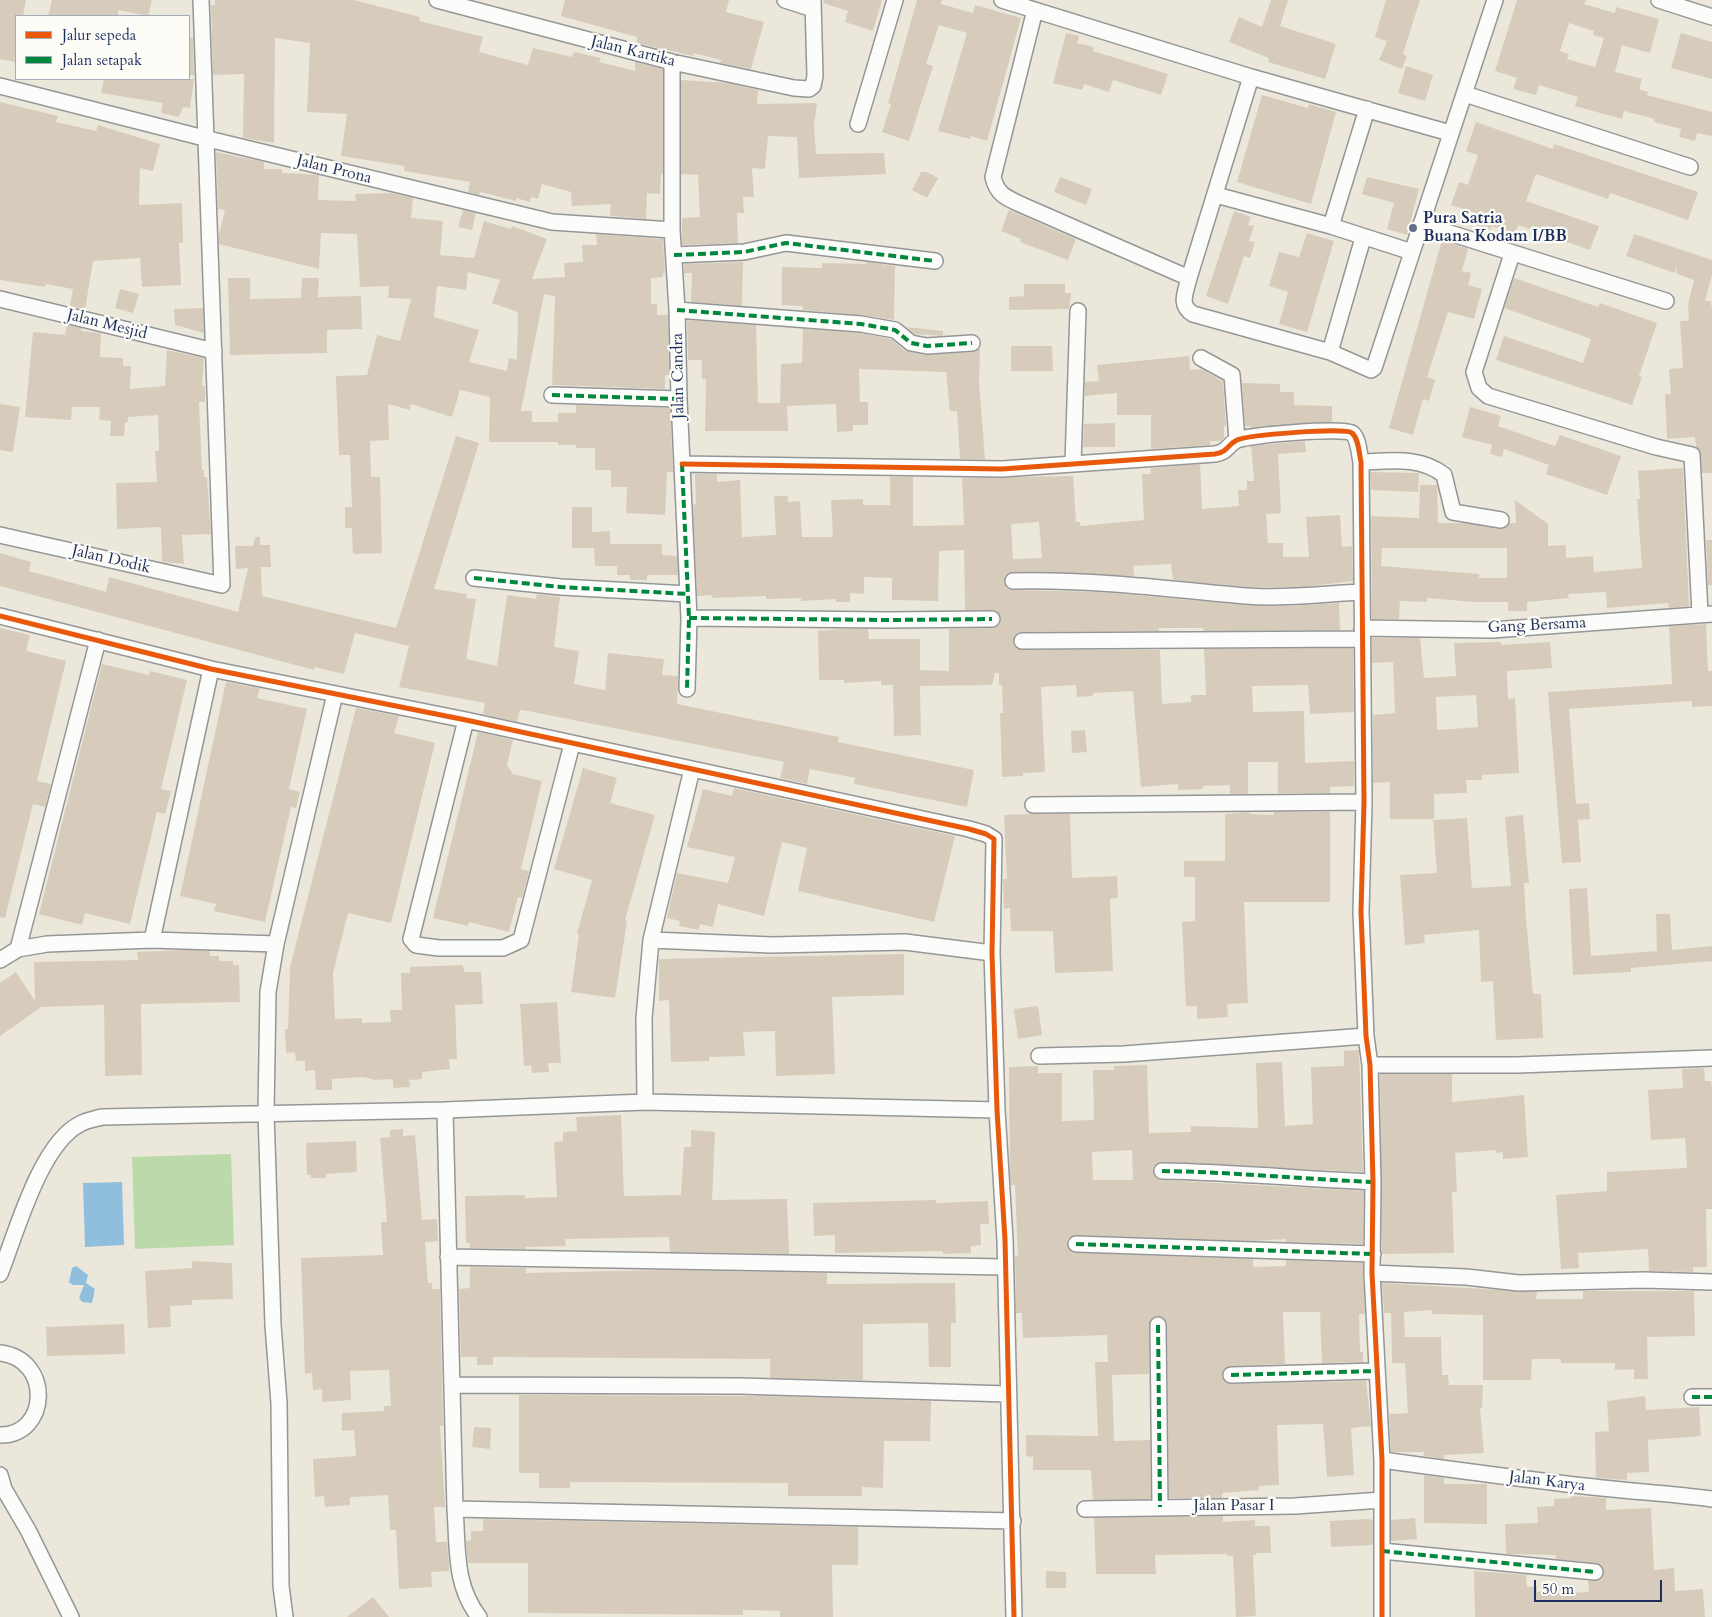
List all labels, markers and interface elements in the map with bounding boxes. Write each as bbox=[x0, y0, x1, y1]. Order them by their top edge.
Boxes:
legend bbox=[15, 15, 190, 80]
text: Jalur sepeda bbox=[62, 25, 136, 45]
street label: Jalan Kartika bbox=[589, 32, 677, 72]
text: Jalan setapak bbox=[62, 50, 142, 70]
street label: Jalan Prona bbox=[294, 151, 374, 189]
place label: Pura Satria Buana Kodam I/BB bbox=[1423, 209, 1567, 247]
marker: Pura Satria Buana Kodam I/BB bbox=[1407, 222, 1419, 234]
street label: Jalan Mesjid bbox=[65, 306, 149, 344]
street label: Jalan Candra bbox=[669, 333, 689, 419]
street label: Jalan Dodik bbox=[70, 542, 152, 578]
street label: Gang Bersama bbox=[1487, 614, 1587, 638]
street label: Jalan Karya bbox=[1508, 1468, 1586, 1496]
street label: Jalan Pasar I bbox=[1194, 1496, 1274, 1516]
scale bar bbox=[1537, 1570, 1664, 1602]
text: 50 m bbox=[1542, 1579, 1574, 1599]

